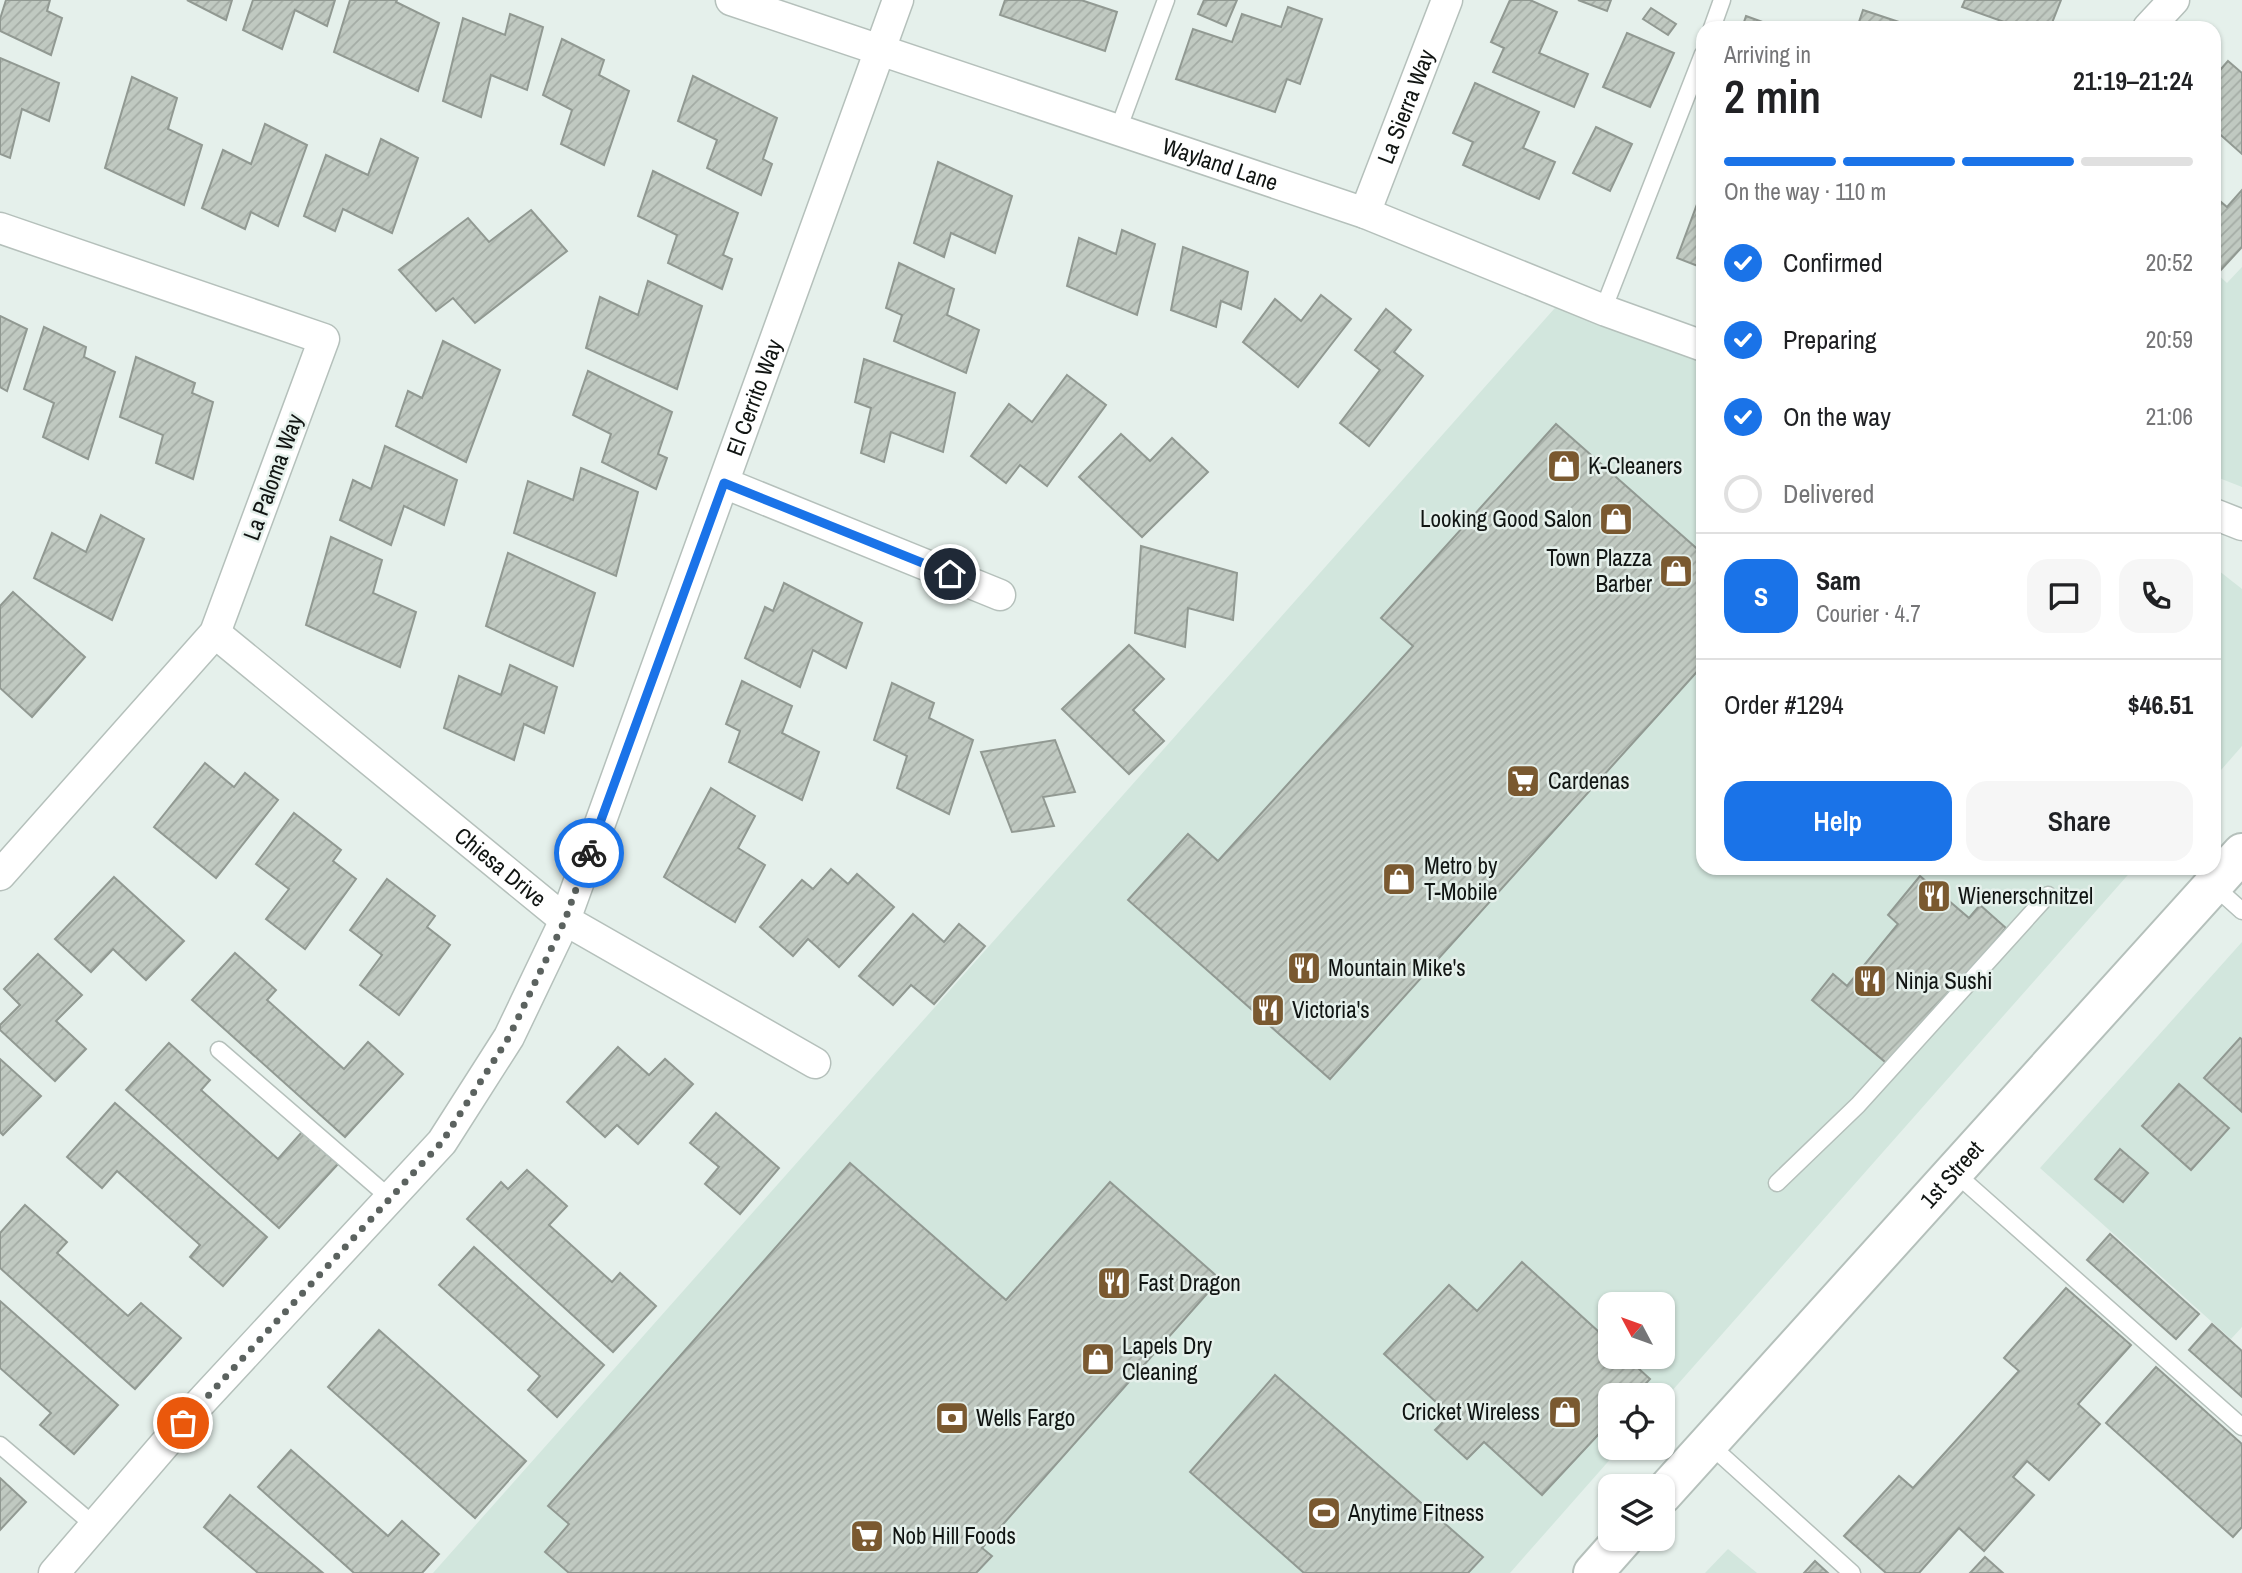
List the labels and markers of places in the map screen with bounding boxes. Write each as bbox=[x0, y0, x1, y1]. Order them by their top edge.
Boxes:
shop icon: K-Cleaners bbox=[1545, 447, 1583, 485]
place label: K-Cleaners bbox=[1588, 450, 1682, 481]
shop icon: Looking Good Salon bbox=[1597, 500, 1635, 538]
place label: Looking Good Salon bbox=[1420, 503, 1592, 534]
place label: Town Plazza Barber bbox=[1546, 542, 1653, 599]
pin bbox=[920, 544, 980, 604]
shop icon: Town Plazza Barber bbox=[1657, 552, 1695, 590]
supermarket icon: Cardenas bbox=[1504, 762, 1542, 800]
place label: Cardenas bbox=[1548, 765, 1630, 796]
place label: Metro by T-Mobile bbox=[1424, 850, 1498, 907]
shop icon: Metro by T-Mobile bbox=[1380, 860, 1418, 898]
restaurant icon: Wienerschnitzel bbox=[1915, 877, 1953, 915]
place label: Wienerschnitzel bbox=[1958, 880, 2093, 911]
restaurant icon: Mountain Mike's bbox=[1285, 949, 1323, 987]
place label: Mountain Mike's bbox=[1328, 952, 1466, 983]
restaurant icon: Ninja Sushi bbox=[1851, 962, 1889, 1000]
place label: Ninja Sushi bbox=[1895, 965, 1993, 996]
restaurant icon: Victoria's bbox=[1249, 991, 1287, 1029]
place label: Victoria's bbox=[1292, 994, 1370, 1025]
restaurant icon: Fast Dragon bbox=[1095, 1264, 1133, 1302]
place label: Fast Dragon bbox=[1138, 1267, 1241, 1298]
place label: Lapels Dry Cleaning bbox=[1122, 1330, 1213, 1387]
shop icon: Lapels Dry Cleaning bbox=[1079, 1340, 1117, 1378]
pin bbox=[153, 1393, 213, 1453]
shop icon: Cricket Wireless bbox=[1546, 1393, 1584, 1431]
place label: Cricket Wireless bbox=[1402, 1396, 1540, 1427]
bank icon: Wells Fargo bbox=[933, 1399, 971, 1437]
place label: Wells Fargo bbox=[976, 1402, 1075, 1433]
sports icon: Anytime Fitness bbox=[1305, 1494, 1343, 1532]
place label: Anytime Fitness bbox=[1347, 1497, 1484, 1528]
supermarket icon: Nob Hill Foods bbox=[848, 1517, 886, 1555]
place label: Nob Hill Foods bbox=[892, 1520, 1016, 1551]

